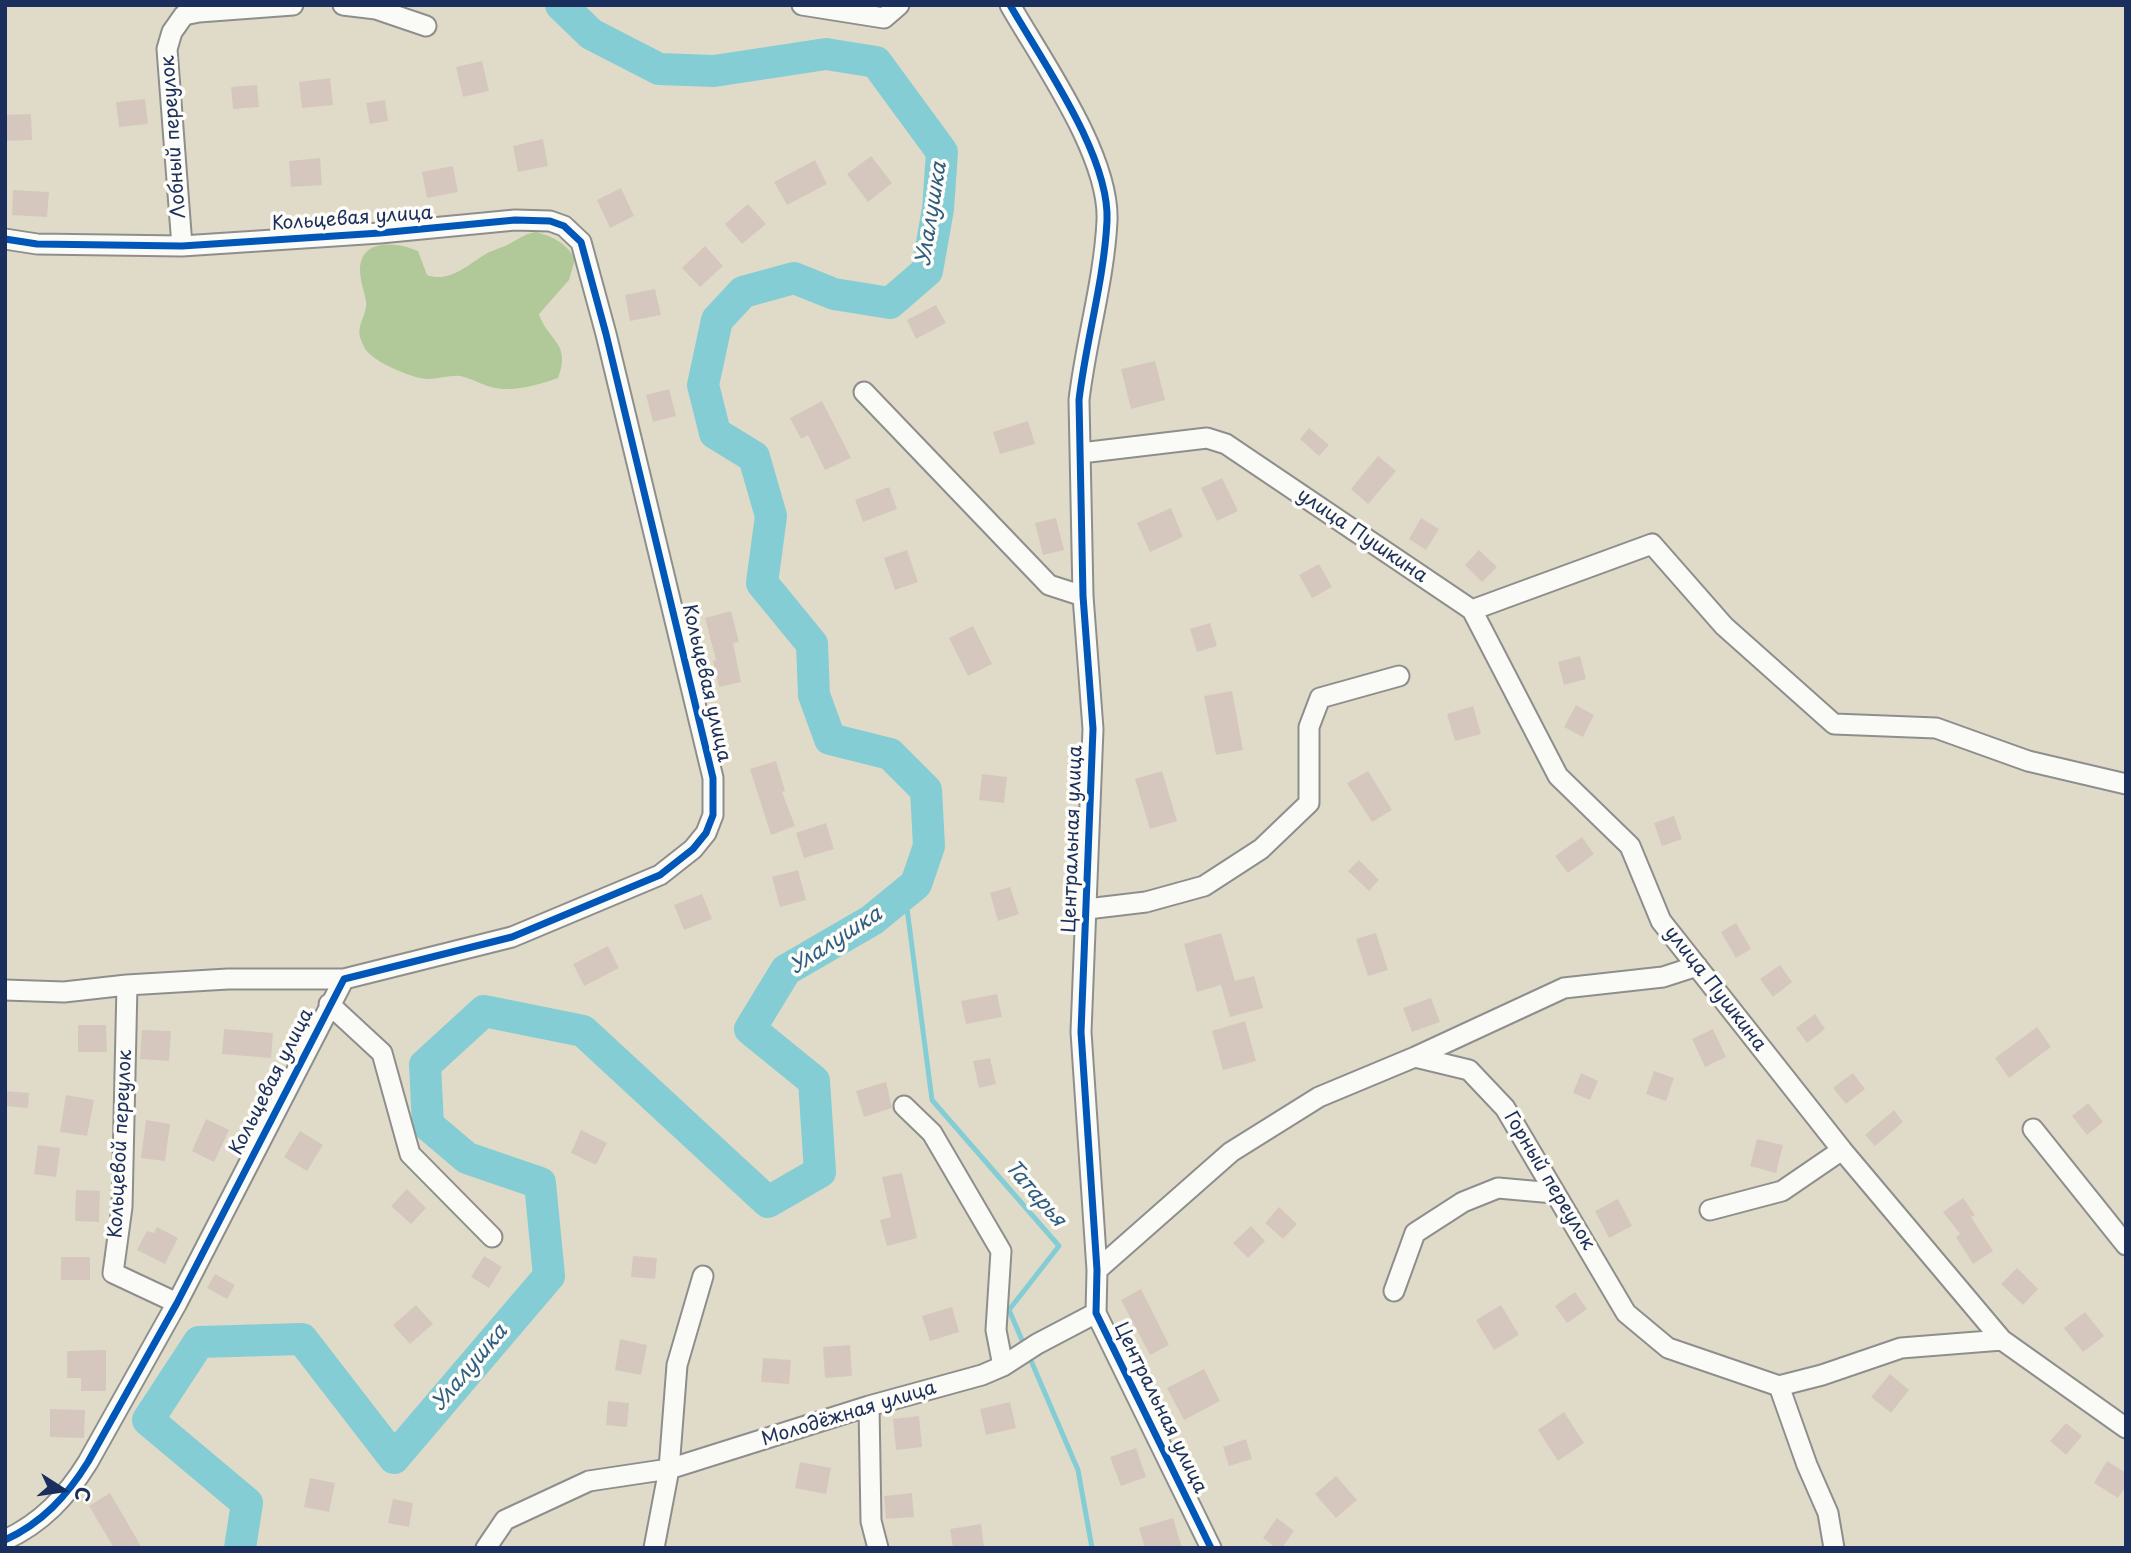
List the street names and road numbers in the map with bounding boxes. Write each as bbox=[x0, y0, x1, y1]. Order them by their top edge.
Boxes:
street label: Лобный переулок bbox=[157, 55, 191, 219]
street label: Кольцевая улица bbox=[271, 202, 433, 236]
street label: улица Пушкина bbox=[1293, 484, 1431, 588]
street label: Кольцевая улица bbox=[677, 602, 735, 764]
street label: Центральная улица bbox=[1058, 745, 1088, 933]
street label: улица Пушкина bbox=[1659, 922, 1771, 1056]
street label: Кольцевая улица bbox=[225, 1005, 319, 1159]
street label: Кольцевой переулок bbox=[105, 1049, 137, 1239]
street label: Горный переулок bbox=[1499, 1108, 1599, 1254]
street label: Центральная улица bbox=[1109, 1319, 1211, 1497]
street label: Молодёжная улица bbox=[759, 1377, 939, 1451]

